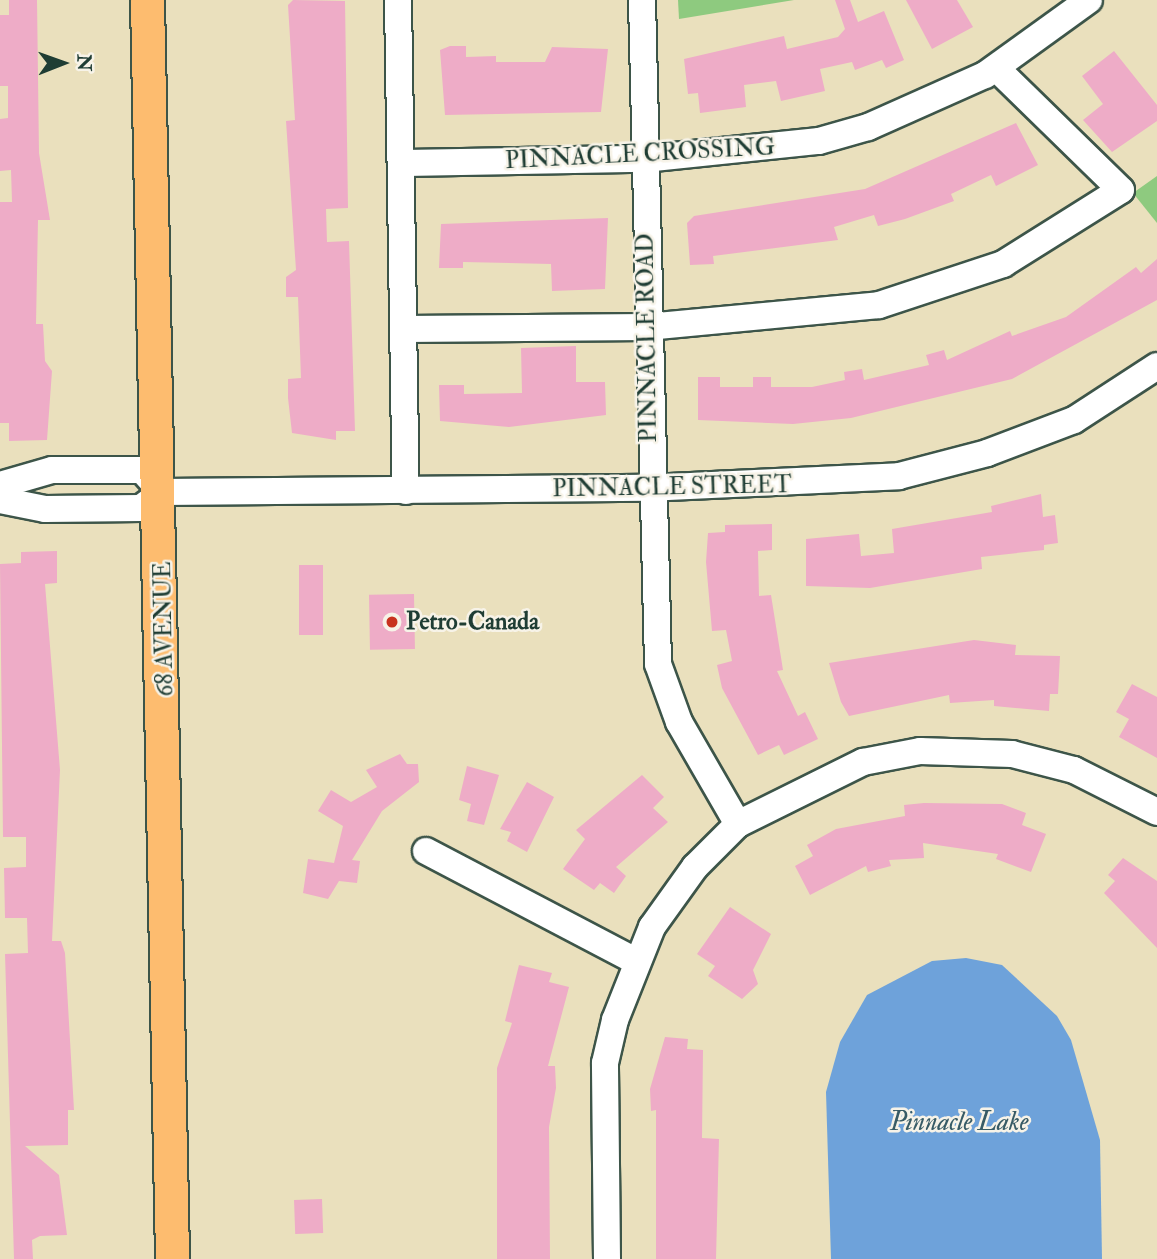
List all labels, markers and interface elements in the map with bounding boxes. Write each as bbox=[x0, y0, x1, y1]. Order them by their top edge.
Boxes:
north arrow bbox=[28, 28, 98, 98]
text: N bbox=[72, 54, 96, 71]
street label: PINNACLE CROSSING bbox=[504, 133, 776, 175]
street label: PINNACLE ROAD bbox=[631, 233, 663, 443]
street label: PINNACLE STREET bbox=[552, 471, 792, 503]
street label: 68 AVENUE bbox=[148, 561, 180, 697]
place label: Petro-Canada bbox=[406, 608, 539, 636]
marker: Petro-Canada bbox=[384, 614, 400, 630]
water label: Pinnacle Lake bbox=[890, 1107, 1028, 1139]

